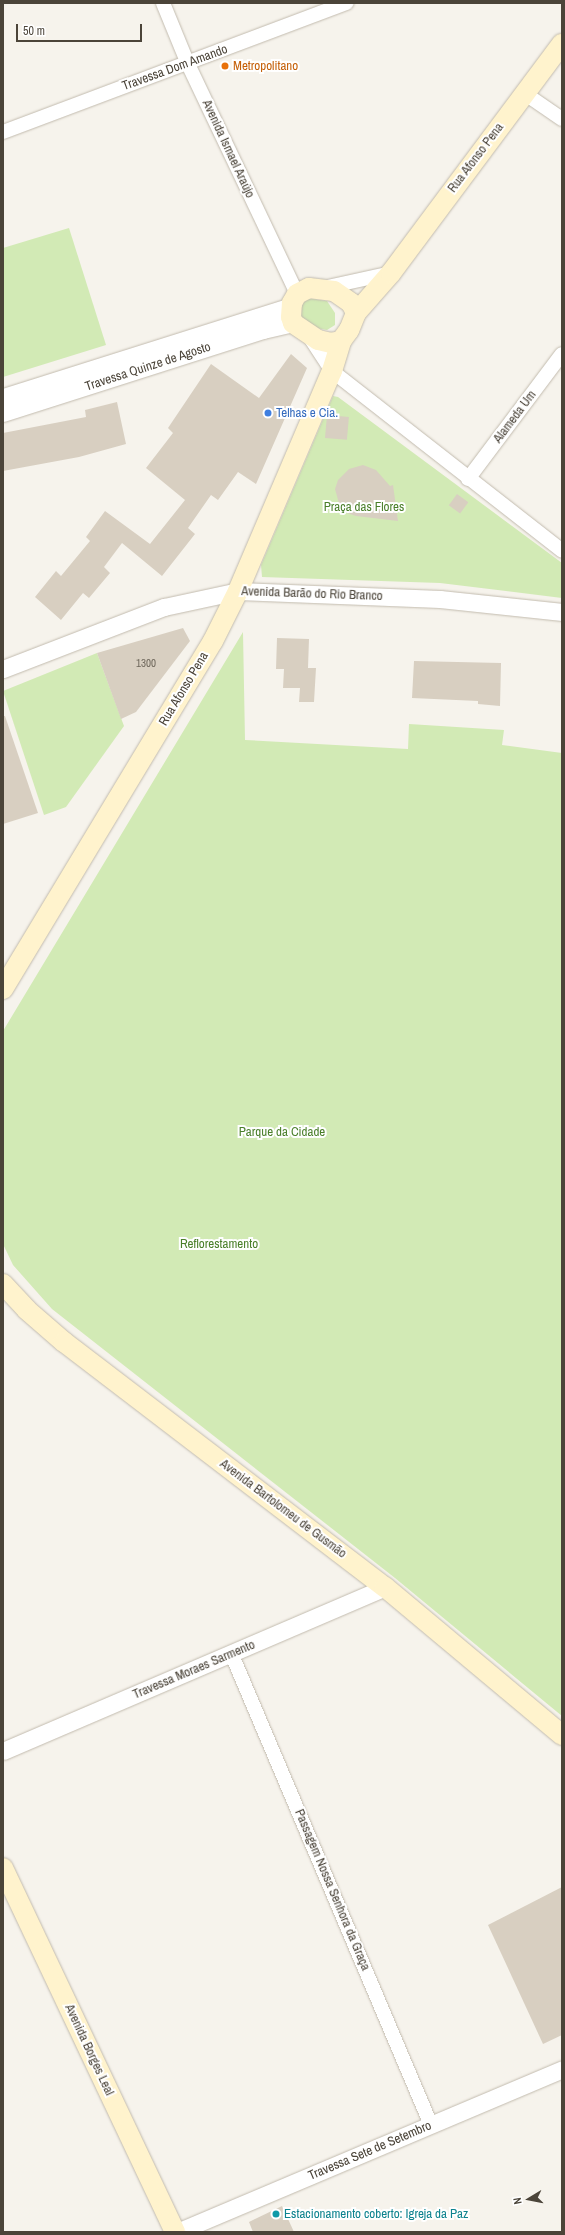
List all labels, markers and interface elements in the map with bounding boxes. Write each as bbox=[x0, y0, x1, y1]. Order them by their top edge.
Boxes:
scale bar bbox=[18, 16, 144, 42]
text: 50 m bbox=[23, 23, 45, 39]
street label: Travessa Dom Amando bbox=[120, 42, 230, 94]
place label: Metropolitano bbox=[233, 58, 298, 74]
marker: Metropolitano bbox=[220, 61, 230, 71]
street label: Avenida Ismael Araújo bbox=[198, 97, 258, 201]
street label: Rua Afonso Pena bbox=[445, 120, 507, 196]
street label: Travessa Quinze de Agosto bbox=[83, 339, 213, 395]
street label: Alameda Um bbox=[490, 388, 540, 446]
place label: Telhas e Cia. bbox=[276, 405, 338, 421]
marker: Telhas e Cia. bbox=[263, 408, 273, 418]
park label: Praça das Flores bbox=[324, 499, 404, 515]
street label: Avenida Barão do Rio Branco bbox=[241, 584, 383, 604]
street label: Rua Afonso Pena bbox=[156, 649, 212, 729]
house number: 1300 bbox=[136, 656, 156, 670]
park label: Parque da Cidade bbox=[239, 1124, 325, 1140]
park label: Reflorestamento bbox=[180, 1236, 258, 1252]
street label: Avenida Bartolomeu de Gusmão bbox=[217, 1456, 349, 1562]
street label: Travessa Moraes Sarmento bbox=[131, 1637, 257, 1703]
street label: Passagem Nossa Senhora da Graça bbox=[291, 1807, 373, 1973]
street label: Avenida Borges Leal bbox=[61, 2002, 117, 2098]
street label: Travessa Sete de Setembro bbox=[306, 2118, 434, 2184]
north arrow bbox=[509, 2179, 549, 2219]
text: N bbox=[510, 2197, 525, 2206]
place label: Estacionamento coberto: Igreja da Paz bbox=[284, 2206, 468, 2222]
marker: Estacionamento coberto: Igreja da Paz bbox=[271, 2209, 281, 2219]

